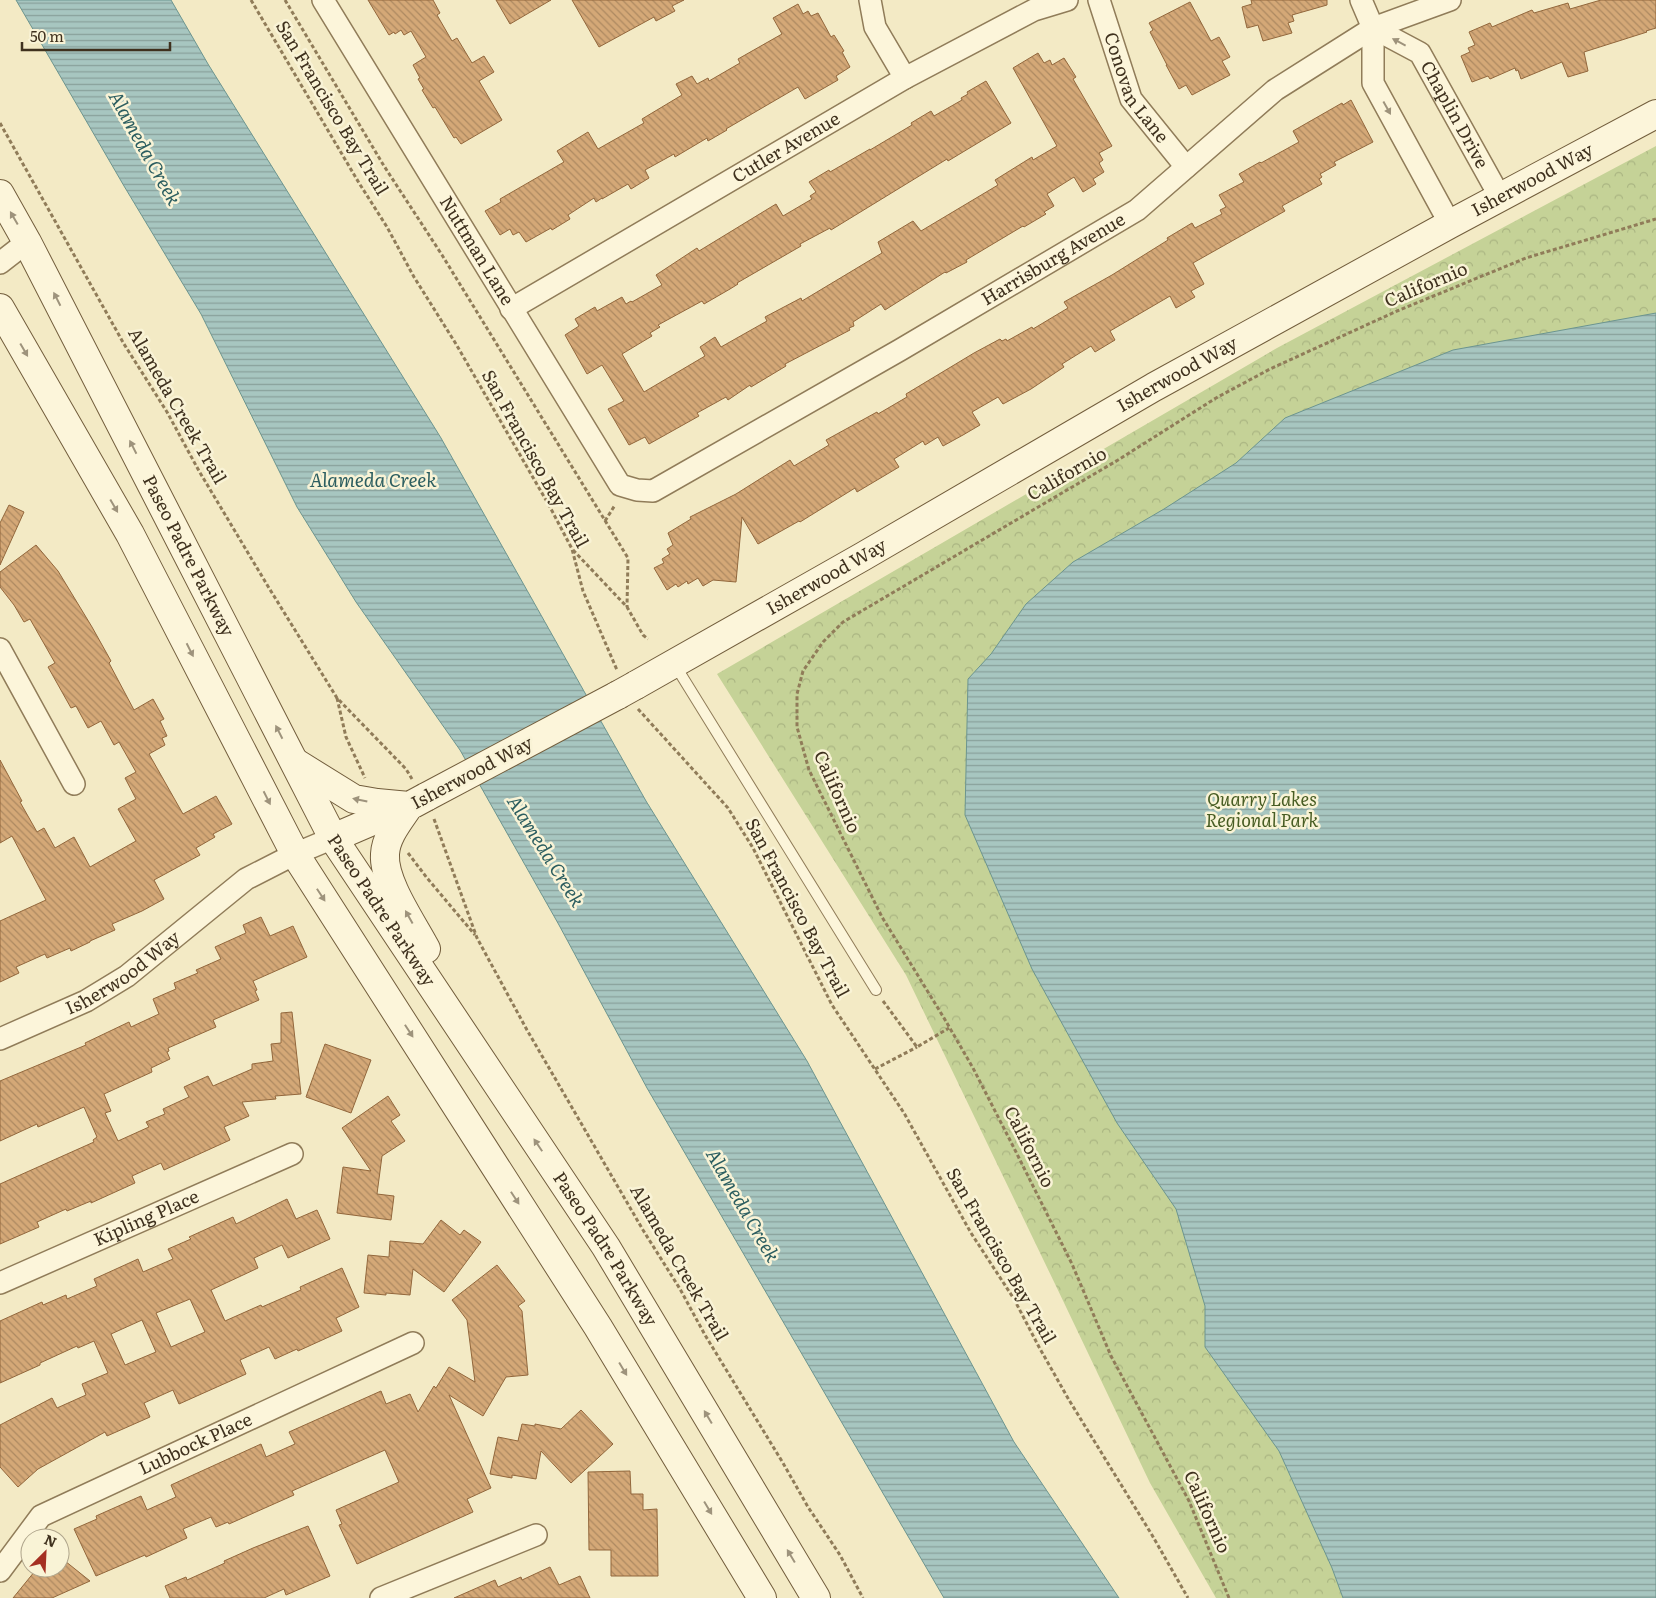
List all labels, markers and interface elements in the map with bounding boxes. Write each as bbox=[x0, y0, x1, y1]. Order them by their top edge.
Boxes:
street label: San Francisco Bay Trail bbox=[270, 15, 396, 200]
scale bar bbox=[22, 20, 170, 52]
text: 50 m bbox=[30, 24, 64, 47]
street label: Conovan Lane bbox=[1098, 28, 1176, 148]
one-way arrow bbox=[1391, 38, 1406, 46]
street label: Chaplin Drive bbox=[1415, 55, 1497, 173]
water label: Alameda Creek bbox=[103, 85, 189, 210]
one-way arrow bbox=[1382, 102, 1391, 115]
street label: Cutler Avenue bbox=[726, 104, 844, 189]
street label: Isherwood Way bbox=[1466, 135, 1598, 222]
street label: Nuttman Lane bbox=[434, 190, 522, 310]
street label: Harrisburg Avenue bbox=[976, 205, 1130, 311]
one-way arrow bbox=[9, 211, 18, 224]
street label: Californio bbox=[1380, 254, 1471, 313]
one-way arrow bbox=[53, 292, 61, 307]
street label: Alameda Creek Trail bbox=[122, 322, 234, 489]
street label: Isherwood Way bbox=[1111, 328, 1242, 418]
one-way arrow bbox=[20, 343, 29, 357]
street label: San Francisco Bay Trail bbox=[476, 364, 597, 552]
street label: Californio bbox=[1021, 439, 1111, 506]
one-way arrow bbox=[129, 440, 137, 455]
water label: Alameda Creek bbox=[309, 465, 437, 493]
street label: Paseo Padre Parkway bbox=[137, 470, 243, 641]
one-way arrow bbox=[110, 499, 118, 513]
street label: Isherwood Way bbox=[761, 530, 891, 621]
one-way arrow bbox=[186, 643, 194, 657]
one-way arrow bbox=[275, 725, 283, 739]
street label: Isherwood Way bbox=[406, 728, 538, 815]
street label: Californio bbox=[808, 746, 869, 837]
park label: Quarry Lakes Regional Park bbox=[1206, 785, 1319, 833]
water label: Alameda Creek bbox=[501, 789, 593, 912]
one-way arrow bbox=[263, 791, 271, 806]
one-way arrow bbox=[353, 796, 368, 804]
street label: San Francisco Bay Trail bbox=[739, 813, 857, 1002]
street label: Paseo Padre Parkway bbox=[322, 828, 444, 992]
one-way arrow bbox=[317, 888, 326, 901]
one-way arrow bbox=[404, 910, 413, 923]
street label: Isherwood Way bbox=[60, 923, 186, 1021]
one-way arrow bbox=[404, 1025, 414, 1038]
street label: Californio bbox=[998, 1101, 1062, 1192]
one-way arrow bbox=[533, 1139, 543, 1152]
water label: Alameda Creek bbox=[700, 1142, 788, 1267]
street label: San Francisco Bay Trail bbox=[941, 1162, 1064, 1349]
street label: Paseo Padre Parkway bbox=[547, 1166, 666, 1331]
street label: Alameda Creek Trail bbox=[624, 1179, 736, 1346]
street label: Kipling Place bbox=[89, 1182, 203, 1252]
one-way arrow bbox=[511, 1191, 520, 1204]
one-way arrow bbox=[619, 1363, 628, 1376]
street label: Lubbock Place bbox=[134, 1405, 256, 1481]
one-way arrow bbox=[703, 1410, 712, 1423]
street label: Californio bbox=[1178, 1466, 1239, 1557]
one-way arrow bbox=[703, 1502, 712, 1515]
north arrow bbox=[20, 1528, 70, 1578]
text: N bbox=[41, 1529, 60, 1552]
one-way arrow bbox=[787, 1550, 796, 1563]

